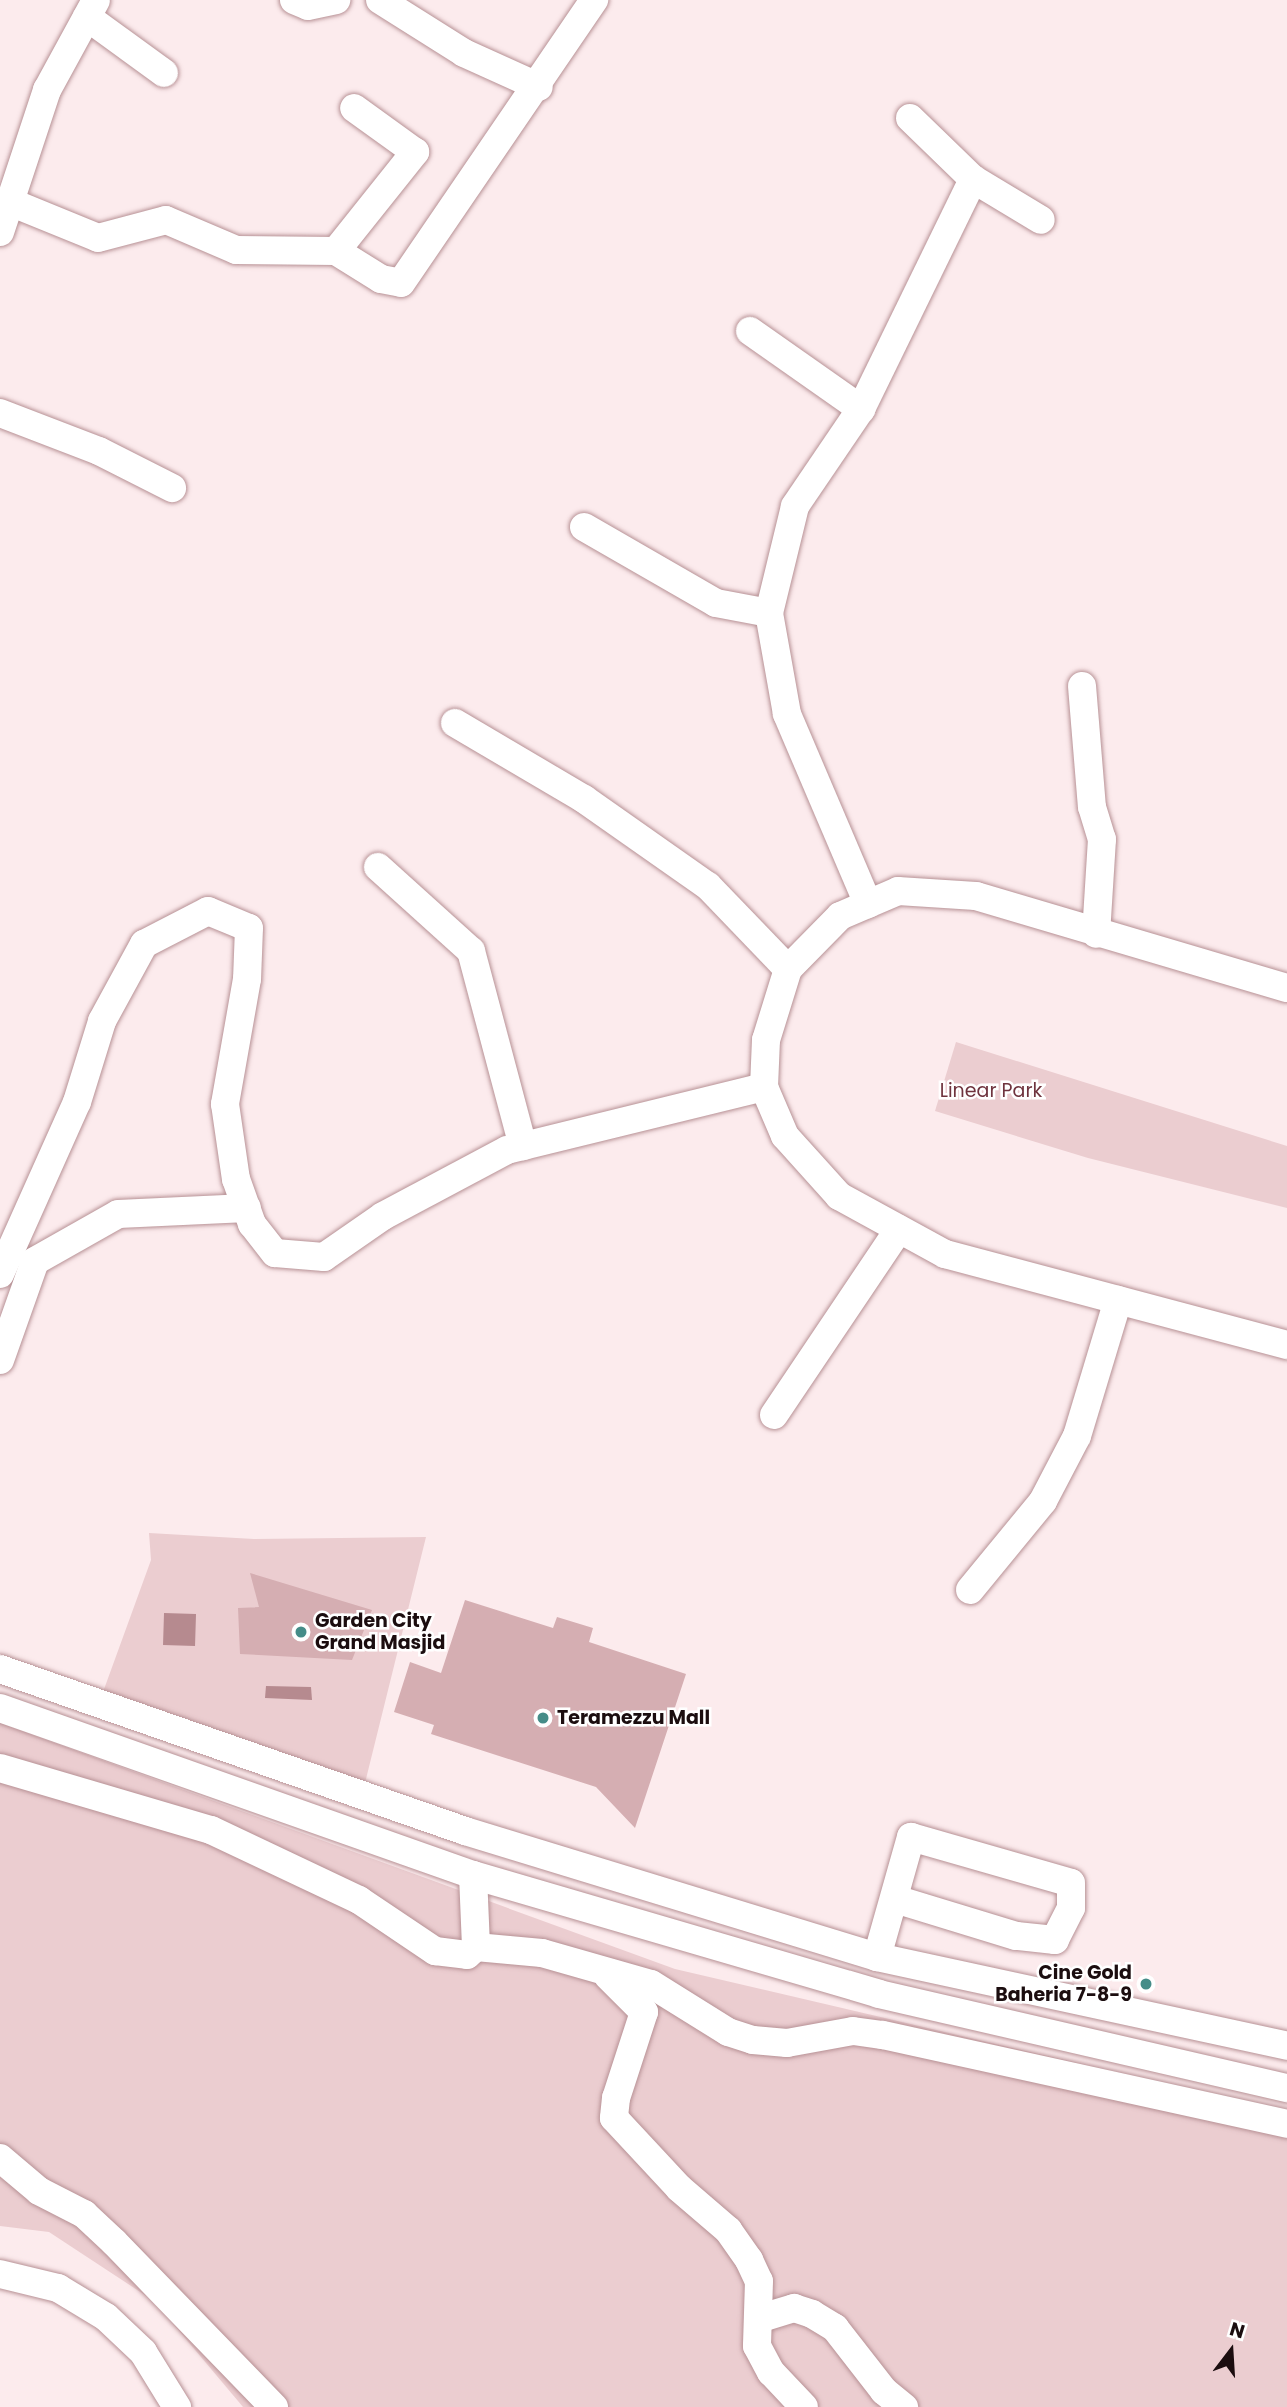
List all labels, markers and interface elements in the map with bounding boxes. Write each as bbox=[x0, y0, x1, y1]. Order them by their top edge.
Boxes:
park label: Linear Park bbox=[940, 1080, 1042, 1102]
place label: Garden City Grand Masjid bbox=[315, 1610, 445, 1654]
marker: Garden City Grand Masjid bbox=[293, 1624, 309, 1640]
place label: Teramezzu Mall bbox=[557, 1707, 710, 1729]
marker: Teramezzu Mall bbox=[535, 1710, 551, 1726]
place label: Cine Gold Baheria 7-8-9 bbox=[995, 1962, 1132, 2006]
marker: Cine Gold Baheria 7-8-9 bbox=[1138, 1976, 1154, 1992]
text: N bbox=[1226, 2315, 1248, 2345]
north arrow bbox=[1196, 2316, 1266, 2386]

